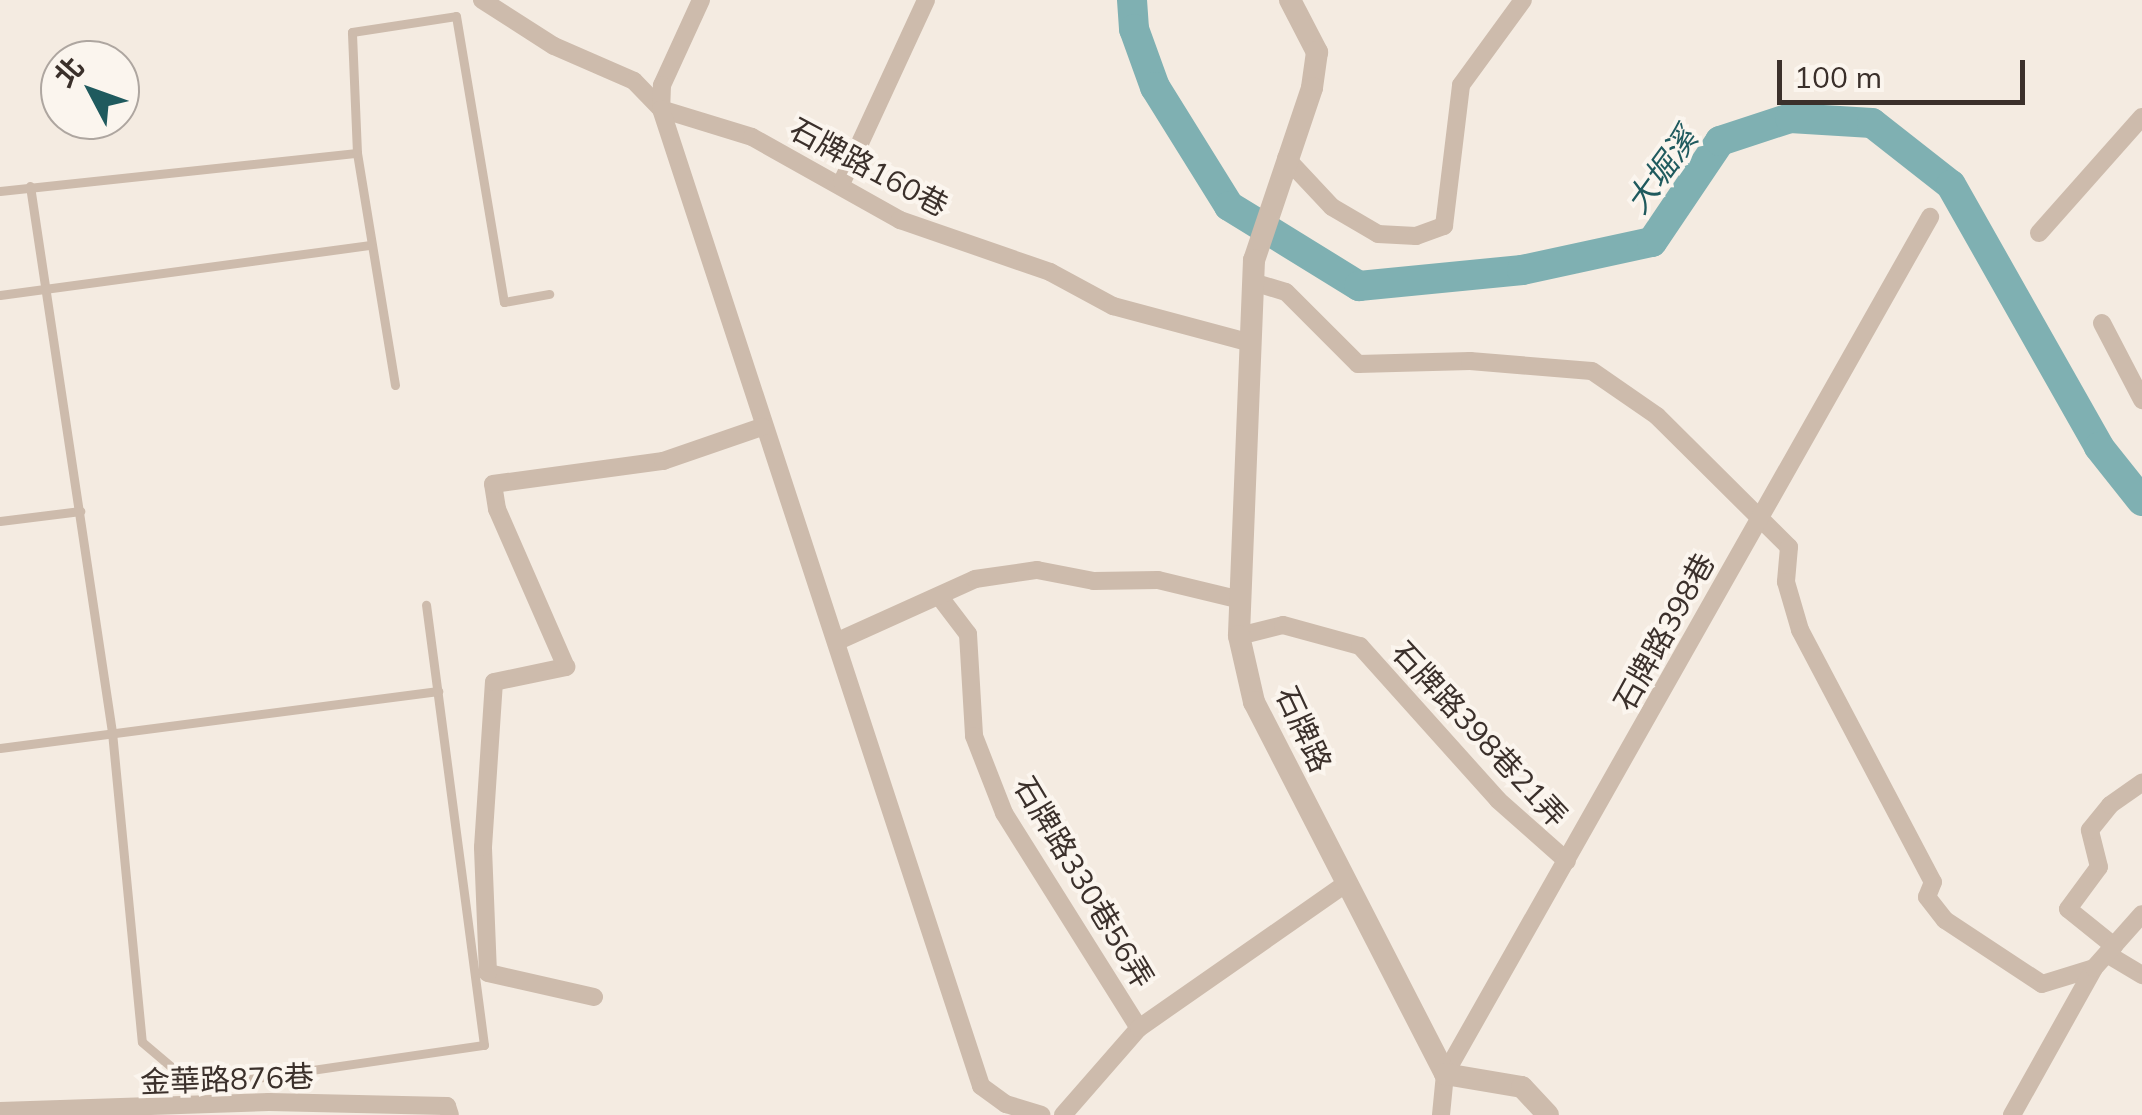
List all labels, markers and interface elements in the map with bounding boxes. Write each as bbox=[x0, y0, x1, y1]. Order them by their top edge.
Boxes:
north arrow bbox=[40, 40, 140, 140]
scale bar bbox=[1782, 40, 2030, 102]
text: 北 bbox=[46, 49, 91, 93]
text: 100 m bbox=[1794, 58, 1882, 96]
street label: 石牌路160巷 bbox=[784, 110, 954, 224]
water label: 大堀溪 bbox=[1617, 120, 1705, 220]
street label: 石牌路398巷 bbox=[1606, 547, 1722, 717]
street label: 石牌路398巷21弄 bbox=[1385, 634, 1575, 834]
street label: 石牌路 bbox=[1269, 681, 1339, 777]
street label: 石牌路330巷56弄 bbox=[1007, 770, 1161, 994]
street label: 金華路876巷 bbox=[139, 1058, 315, 1100]

